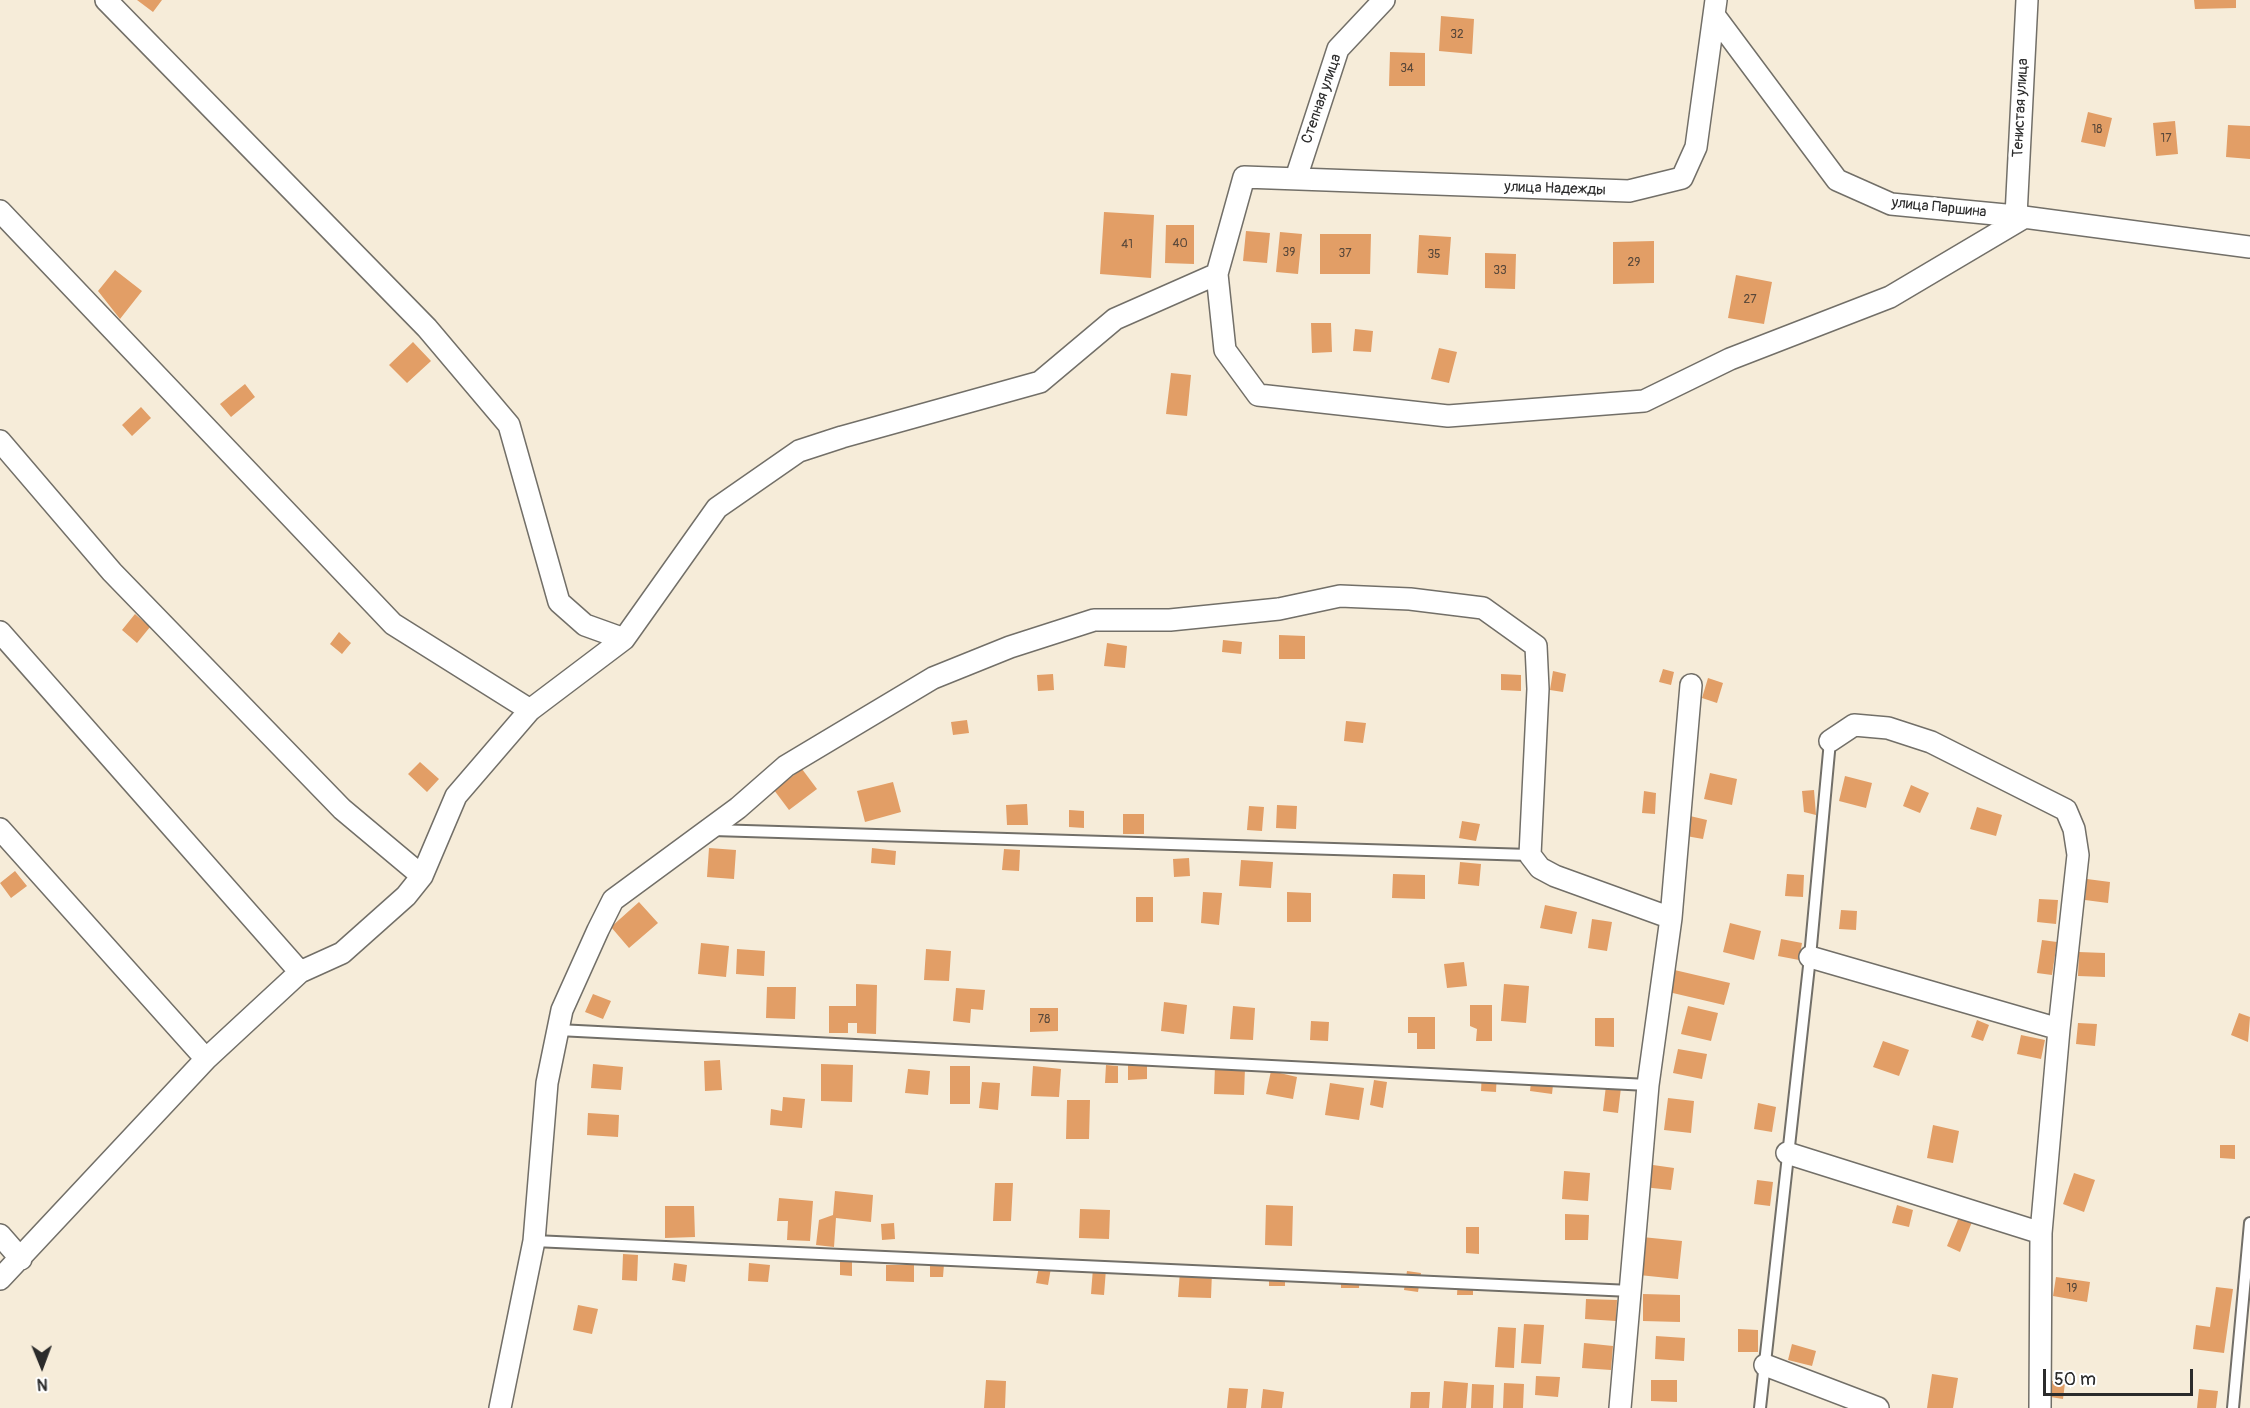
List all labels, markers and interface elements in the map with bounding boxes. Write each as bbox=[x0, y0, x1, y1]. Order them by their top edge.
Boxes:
house number: 32 bbox=[1450, 28, 1464, 42]
street label: Степная улица bbox=[1298, 52, 1346, 146]
street label: Тенистая улица bbox=[2009, 58, 2033, 158]
house number: 34 bbox=[1400, 62, 1414, 76]
house number: 18 bbox=[2092, 123, 2102, 137]
house number: 17 bbox=[2160, 132, 2172, 146]
street label: улица Надежды bbox=[1504, 178, 1606, 200]
street label: улица Паршина bbox=[1891, 194, 1987, 222]
house number: 40 bbox=[1172, 237, 1188, 251]
house number: 41 bbox=[1121, 238, 1133, 252]
house number: 39 bbox=[1283, 246, 1295, 260]
house number: 37 bbox=[1338, 247, 1352, 261]
house number: 35 bbox=[1427, 248, 1441, 262]
house number: 29 bbox=[1628, 256, 1640, 270]
house number: 33 bbox=[1493, 264, 1507, 278]
house number: 27 bbox=[1743, 293, 1757, 307]
house number: 78 bbox=[1038, 1013, 1050, 1027]
house number: 19 bbox=[2067, 1282, 2077, 1296]
north arrow bbox=[12, 1336, 72, 1396]
scale bar bbox=[2046, 1357, 2196, 1395]
text: 50 m bbox=[2054, 1368, 2096, 1391]
text: N bbox=[37, 1374, 48, 1394]

